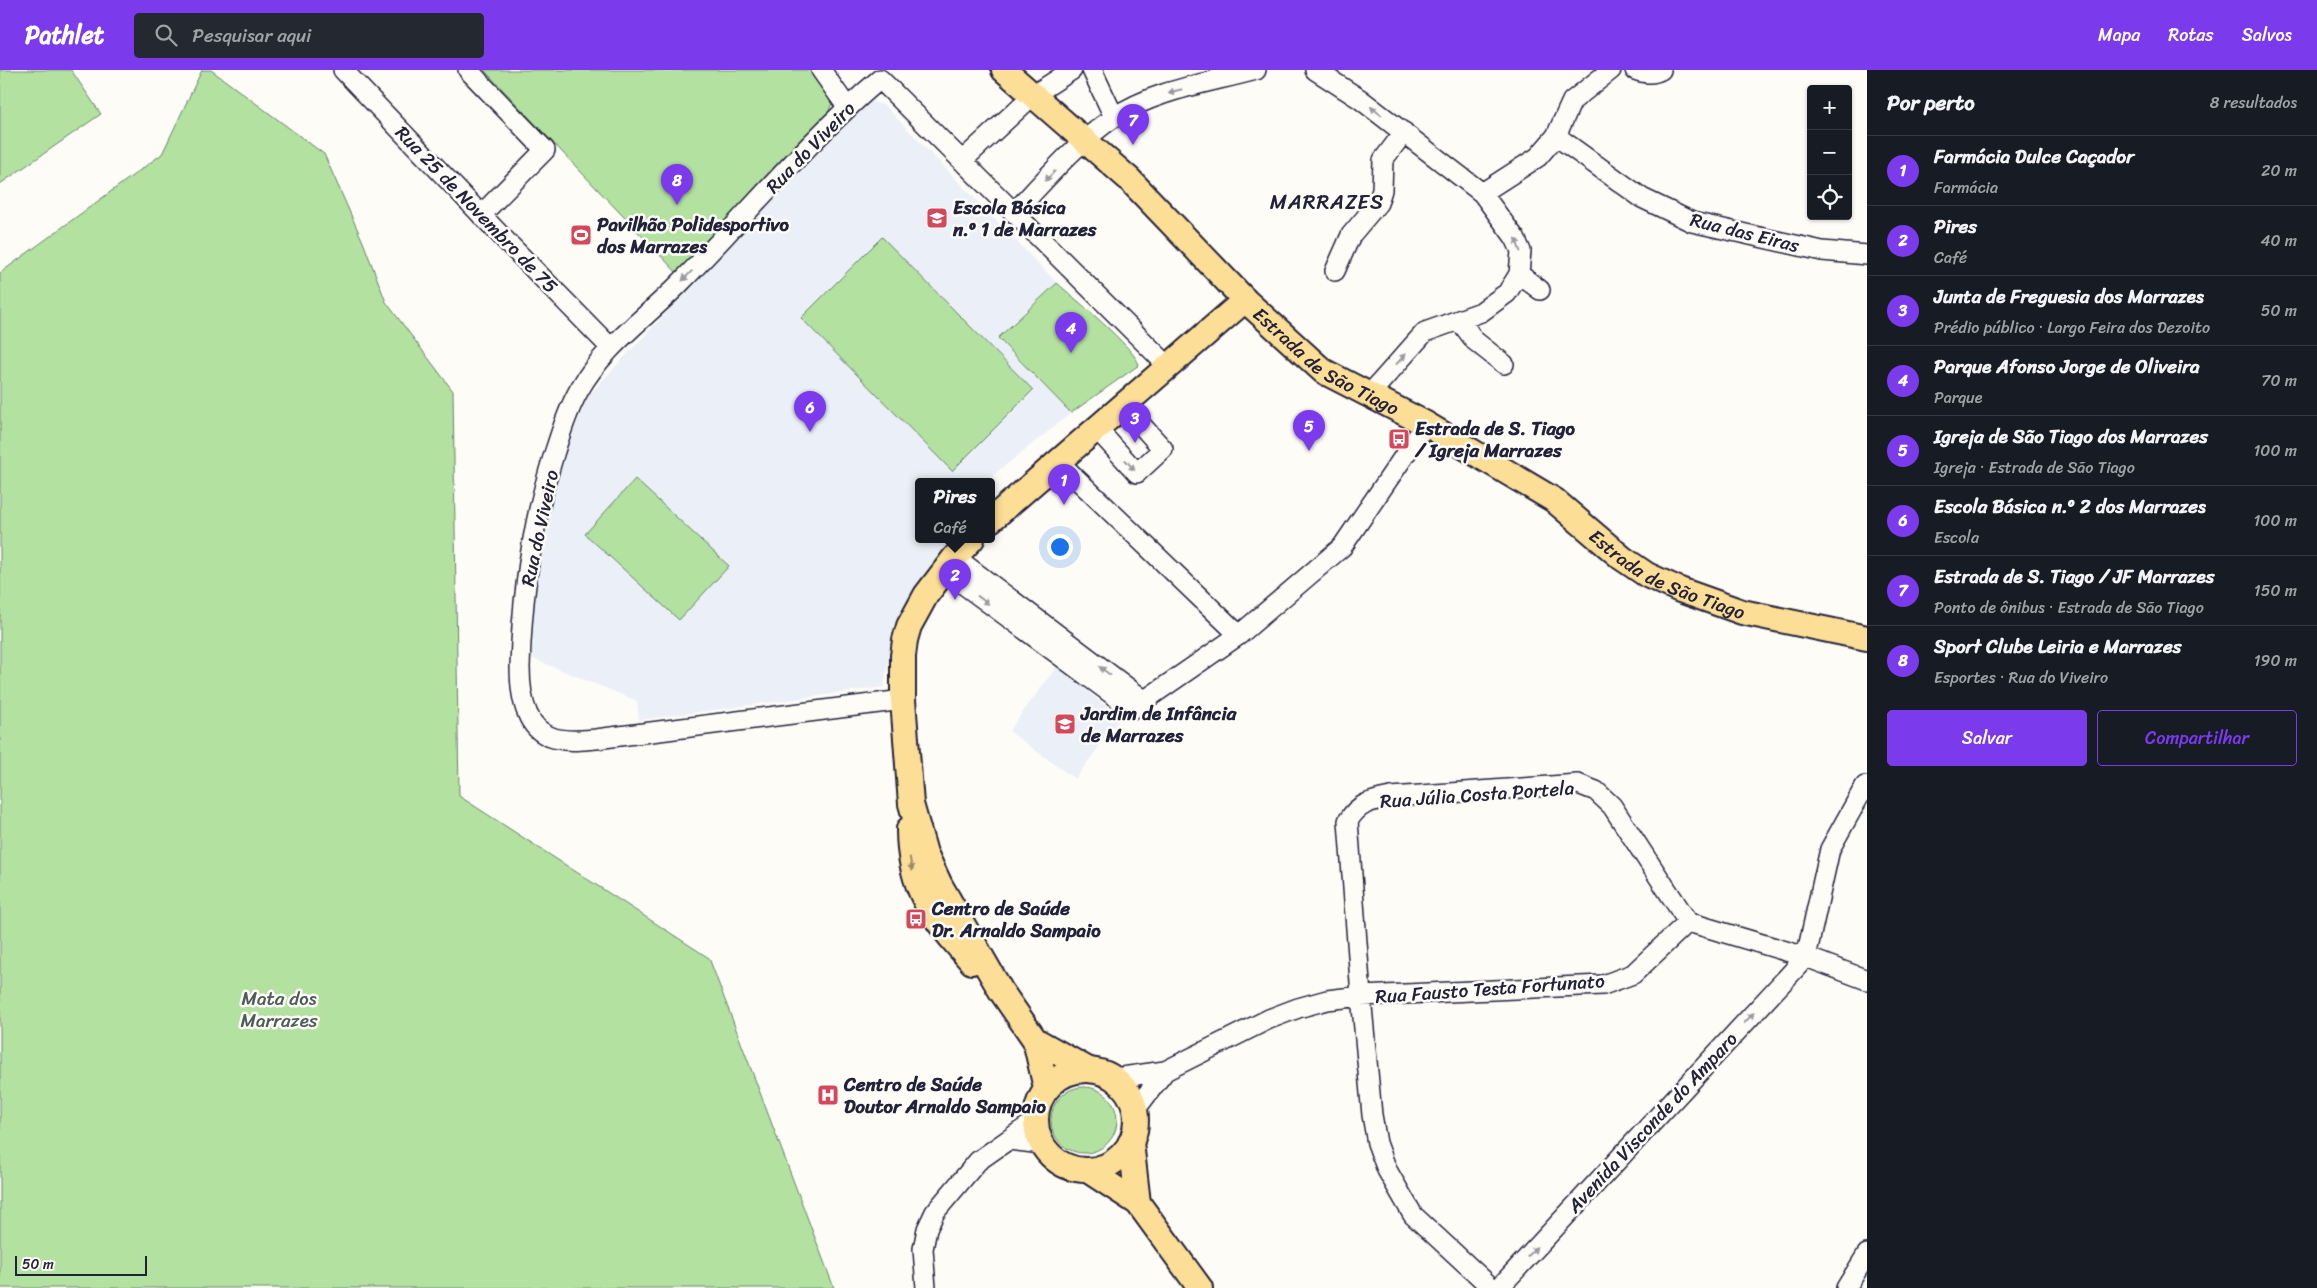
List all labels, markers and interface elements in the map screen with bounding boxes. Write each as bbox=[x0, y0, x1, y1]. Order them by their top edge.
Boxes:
search box bbox=[134, 13, 484, 58]
text: Pathlet bbox=[25, 14, 104, 56]
text: Pesquisar aqui bbox=[192, 19, 311, 52]
text: Mapa bbox=[2098, 19, 2140, 51]
text: Rotas bbox=[2168, 19, 2214, 51]
text: Salvos bbox=[2242, 19, 2292, 51]
icon: search bbox=[152, 21, 180, 49]
text: Por perto bbox=[1887, 84, 1975, 122]
map controls bbox=[1807, 85, 1852, 220]
button: + bbox=[1807, 85, 1852, 130]
one-way arrow bbox=[1168, 87, 1183, 95]
text: 8 resultados bbox=[2210, 88, 2297, 117]
street label: Rua do Viveiro bbox=[757, 93, 864, 201]
pin: 7 bbox=[1117, 104, 1149, 145]
one-way arrow bbox=[1370, 105, 1383, 116]
street label: Rua 25 de Novembro de 75 bbox=[387, 117, 566, 302]
button: − bbox=[1807, 130, 1852, 175]
text: Farmácia Dulce Caçador bbox=[1934, 140, 2134, 173]
text: 1 bbox=[1900, 156, 1906, 185]
text: 20 m bbox=[2261, 156, 2297, 185]
pin: 8 bbox=[661, 164, 693, 205]
one-way arrow bbox=[1044, 169, 1056, 181]
text: Farmácia bbox=[1934, 173, 1998, 202]
button: locate bbox=[1807, 175, 1852, 220]
district label: MARRAZES bbox=[1270, 183, 1384, 221]
place label: Escola Básica n.º 1 de Marrazes bbox=[952, 191, 1098, 246]
street label: Rua das Eiras bbox=[1687, 203, 1803, 262]
school or university icon: Escola Básica n.º 1 de Marrazes bbox=[925, 206, 949, 230]
place label: Pavilhão Polidesportivo dos Marrazes bbox=[597, 208, 789, 263]
text: Pires bbox=[1934, 210, 1977, 243]
sports icon: Pavilhão Polidesportivo dos Marrazes bbox=[569, 223, 593, 247]
text: 2 bbox=[1898, 226, 1908, 255]
text: 40 m bbox=[2260, 226, 2297, 255]
one-way arrow bbox=[1514, 237, 1522, 252]
text: Café bbox=[1934, 243, 1967, 272]
one-way arrow bbox=[681, 270, 693, 282]
text: Junta de Freguesia dos Marrazes bbox=[1934, 280, 2204, 313]
text: 3 bbox=[1899, 296, 1907, 325]
text: 50 m bbox=[2261, 296, 2297, 325]
street label: Estrada de São Tiago bbox=[1245, 299, 1405, 425]
pin: 4 bbox=[1055, 312, 1087, 353]
text: Prédio público · Largo Feira dos Dezoito bbox=[1934, 313, 2210, 342]
text: Parque Afonso Jorge de Oliveira bbox=[1934, 350, 2200, 383]
one-way arrow bbox=[1395, 353, 1406, 365]
text: 4 bbox=[1898, 366, 1908, 395]
text: 70 m bbox=[2261, 366, 2297, 395]
text: Parque bbox=[1934, 383, 1982, 412]
pin: 6 bbox=[794, 391, 826, 432]
pin: 3 bbox=[1119, 402, 1151, 443]
pin: 5 bbox=[1293, 410, 1325, 451]
place label: Estrada de S. Tiago / Igreja Marrazes bbox=[1414, 412, 1576, 467]
text: Igreja de São Tiago dos Marrazes bbox=[1934, 420, 2208, 453]
bus stop icon: Estrada de S. Tiago / Igreja Marrazes bbox=[1387, 427, 1411, 451]
text: 5 bbox=[1898, 436, 1908, 465]
text: 100 m bbox=[2253, 436, 2297, 465]
text: Igreja · Estrada de São Tiago bbox=[1934, 453, 2135, 482]
one-way arrow bbox=[1124, 459, 1136, 471]
pin: 1 bbox=[1048, 464, 1080, 505]
street label: Rua do Viveiro bbox=[511, 466, 568, 589]
popup bbox=[915, 478, 995, 543]
text: Pires bbox=[933, 480, 977, 513]
text: Escola Básica n.º 2 dos Marrazes bbox=[1934, 490, 2206, 523]
text: 6 bbox=[1898, 506, 1908, 535]
text: 100 m bbox=[2253, 506, 2297, 535]
text: Café bbox=[933, 513, 967, 542]
street label: Estrada de São Tiago bbox=[1581, 521, 1750, 629]
text: Escola bbox=[1934, 523, 1979, 552]
your location bbox=[1047, 534, 1073, 560]
pin: 2 bbox=[939, 559, 971, 600]
text: Estrada de S. Tiago / JF Marrazes bbox=[1934, 560, 2214, 593]
text: 7 bbox=[1898, 576, 1908, 605]
text: 150 m bbox=[2254, 576, 2297, 605]
text: Ponto de ônibus · Estrada de São Tiago bbox=[1934, 593, 2204, 622]
one-way arrow bbox=[976, 594, 989, 605]
text: Sport Clube Leiria e Marrazes bbox=[1934, 630, 2181, 663]
text: 8 bbox=[1898, 646, 1908, 675]
text: 190 m bbox=[2254, 646, 2297, 675]
text: Esportes · Rua do Viveiro bbox=[1934, 663, 2108, 692]
one-way arrow bbox=[1098, 666, 1112, 676]
place label: Jardim de Infância de Marrazes bbox=[1080, 697, 1237, 752]
button: Salvar bbox=[1887, 710, 2087, 766]
button: Compartilhar bbox=[2097, 710, 2297, 766]
school or university icon: Jardim de Infância de Marrazes bbox=[1053, 712, 1077, 736]
street label: Rua Júlia Costa Portela bbox=[1379, 771, 1576, 818]
one-way arrow bbox=[908, 856, 916, 872]
place label: Centro de Saúde Dr. Arnaldo Sampaio bbox=[931, 892, 1101, 947]
bus stop icon: Centro de Saúde Dr. Arnaldo Sampaio bbox=[904, 907, 928, 931]
street label: Rua Fausto Testa Fortunato bbox=[1374, 964, 1606, 1013]
park label: Mata dos Marrazes bbox=[240, 982, 318, 1037]
one-way arrow bbox=[1743, 1012, 1755, 1024]
street label: Avenida Visconde do Amparo bbox=[1558, 1024, 1746, 1221]
place label: Centro de Saúde Doutor Arnaldo Sampaio bbox=[843, 1068, 1047, 1123]
hospital icon: Centro de Saúde Doutor Arnaldo Sampaio bbox=[816, 1083, 840, 1107]
one-way arrow bbox=[1526, 1247, 1538, 1259]
text: 50 m bbox=[22, 1252, 54, 1277]
scale bar bbox=[15, 1253, 148, 1276]

